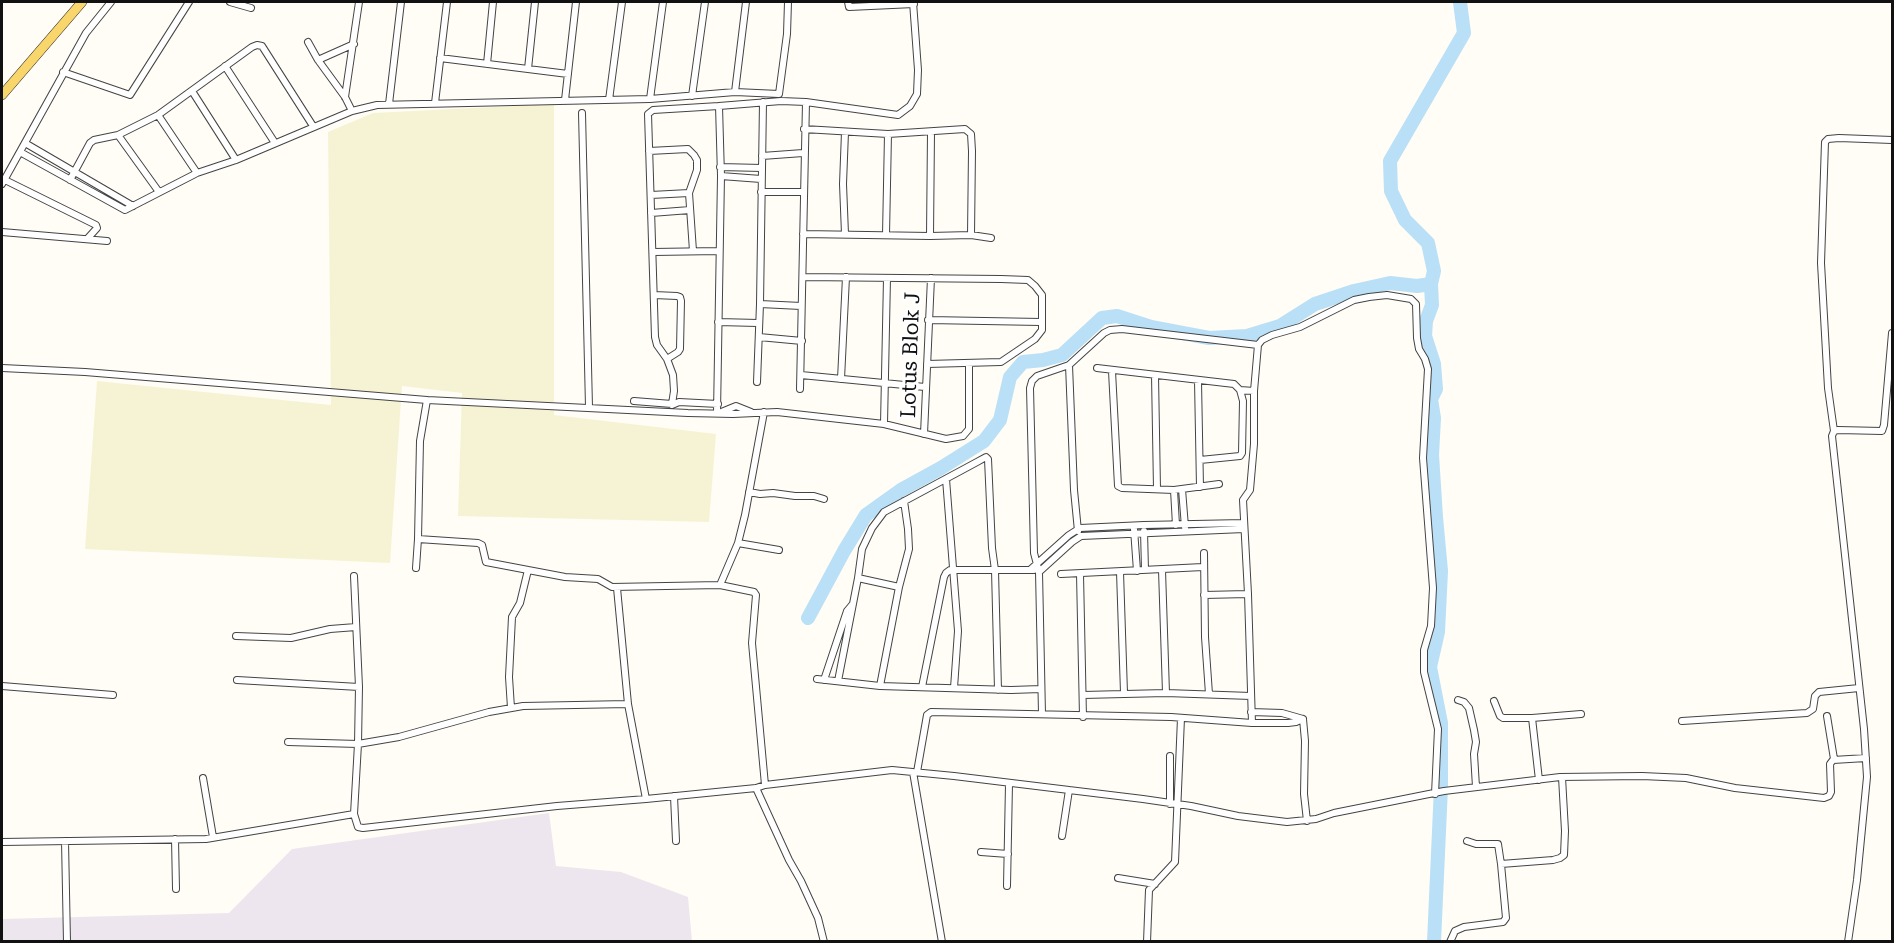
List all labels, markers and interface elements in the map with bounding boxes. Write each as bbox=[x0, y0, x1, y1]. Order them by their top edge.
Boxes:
street label: Lotus Blok J bbox=[896, 292, 926, 418]

